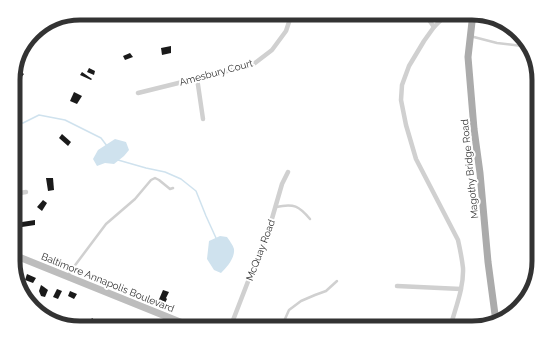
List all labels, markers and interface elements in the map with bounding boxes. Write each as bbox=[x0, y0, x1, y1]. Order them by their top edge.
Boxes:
street label: Amesbury Court bbox=[178, 57, 255, 88]
street label: Magothy Bridge Road bbox=[459, 119, 480, 219]
street label: McQuay Road bbox=[244, 218, 277, 282]
street label: Baltimore Annapolis Boulevard bbox=[40, 251, 176, 314]

